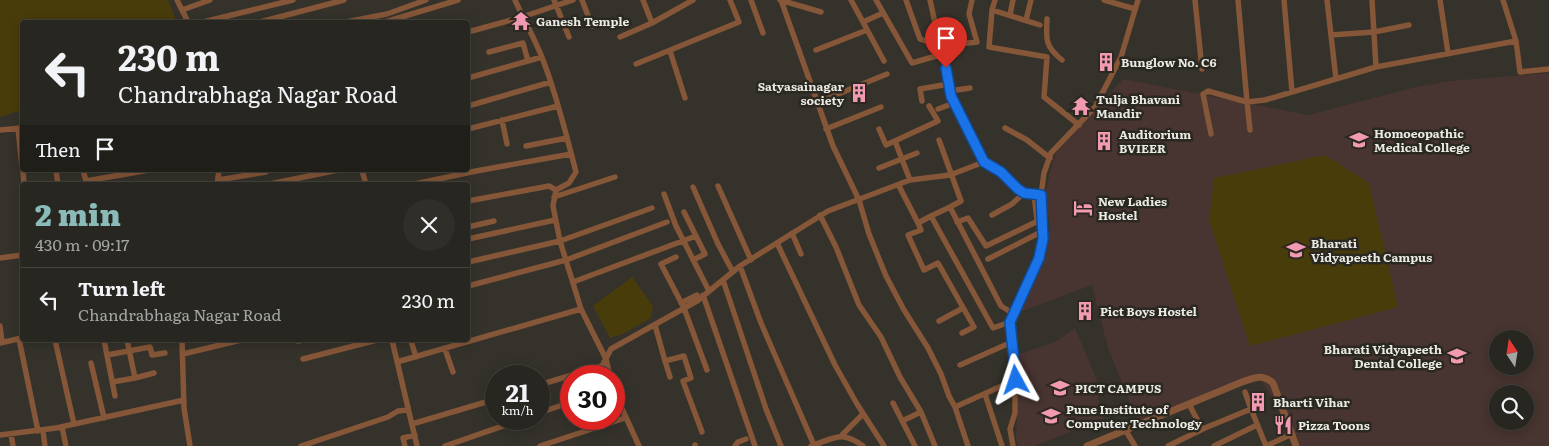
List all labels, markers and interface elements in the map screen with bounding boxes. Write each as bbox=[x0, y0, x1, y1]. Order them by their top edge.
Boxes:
temple icon: Ganesh Temple bbox=[510, 10, 532, 32]
place label: Ganesh Temple bbox=[536, 12, 630, 30]
pin bbox=[925, 17, 967, 68]
icon: arrive bbox=[932, 24, 960, 52]
text: 230 m bbox=[118, 30, 220, 82]
icon: left bbox=[35, 40, 100, 105]
building icon: Bunglow No. C6 bbox=[1095, 51, 1117, 73]
place label: Bunglow No. C6 bbox=[1121, 53, 1217, 71]
text: Chandrabhaga Nagar Road bbox=[118, 77, 398, 110]
place label: Satyasainagar society bbox=[758, 77, 845, 109]
building icon: Satyasainagar society bbox=[848, 82, 870, 104]
place label: Tulja Bhavani Mandir bbox=[1096, 90, 1181, 122]
temple icon: Tulja Bhavani Mandir bbox=[1070, 95, 1092, 117]
place label: Homoeopathic Medical College bbox=[1374, 124, 1470, 156]
place label: Auditorium BVIEER bbox=[1119, 125, 1191, 157]
school or university icon: Homoeopathic Medical College bbox=[1348, 129, 1370, 151]
building icon: Auditorium BVIEER bbox=[1093, 130, 1115, 152]
text: Then bbox=[35, 135, 81, 163]
icon: arrive bbox=[91, 135, 119, 163]
text: 2 min bbox=[35, 191, 121, 235]
place label: New Ladies Hostel bbox=[1098, 192, 1167, 224]
hotel icon: New Ladies Hostel bbox=[1072, 197, 1094, 219]
button: close bbox=[403, 199, 455, 251]
text: 430 m · 09:17 bbox=[35, 232, 129, 256]
place label: Bharati Vidyapeeth Campus bbox=[1311, 234, 1432, 266]
school or university icon: Bharati Vidyapeeth Campus bbox=[1285, 239, 1307, 261]
text: Turn left bbox=[78, 274, 165, 302]
icon: left bbox=[35, 286, 63, 314]
text: 230 m bbox=[402, 286, 455, 314]
building icon: Pict Boys Hostel bbox=[1074, 300, 1096, 322]
text: Chandrabhaga Nagar Road bbox=[78, 302, 281, 326]
place label: Pict Boys Hostel bbox=[1100, 302, 1198, 320]
north arrow bbox=[1489, 330, 1534, 375]
map controls bbox=[1489, 330, 1534, 430]
place label: Bharati Vidyapeeth Dental College bbox=[1324, 340, 1442, 372]
school or university icon: Bharati Vidyapeeth Dental College bbox=[1446, 345, 1468, 367]
position arrow bbox=[989, 353, 1041, 405]
speed limit sign: 30 bbox=[560, 365, 625, 430]
text: 21 bbox=[506, 373, 529, 410]
school or university icon: PICT CAMPUS bbox=[1049, 377, 1071, 399]
place label: PICT CAMPUS bbox=[1075, 379, 1161, 397]
button: search bbox=[1489, 385, 1534, 430]
building icon: Bharti Vihar bbox=[1247, 391, 1269, 413]
place label: Bharti Vihar bbox=[1273, 393, 1350, 411]
place label: Pune Institute of Computer Technology bbox=[1066, 400, 1202, 432]
text: km/h bbox=[502, 401, 533, 419]
school or university icon: Pune Institute of Computer Technology bbox=[1040, 405, 1062, 427]
restaurant icon: Pizza Toons bbox=[1272, 414, 1294, 436]
place label: Pizza Toons bbox=[1298, 416, 1370, 434]

